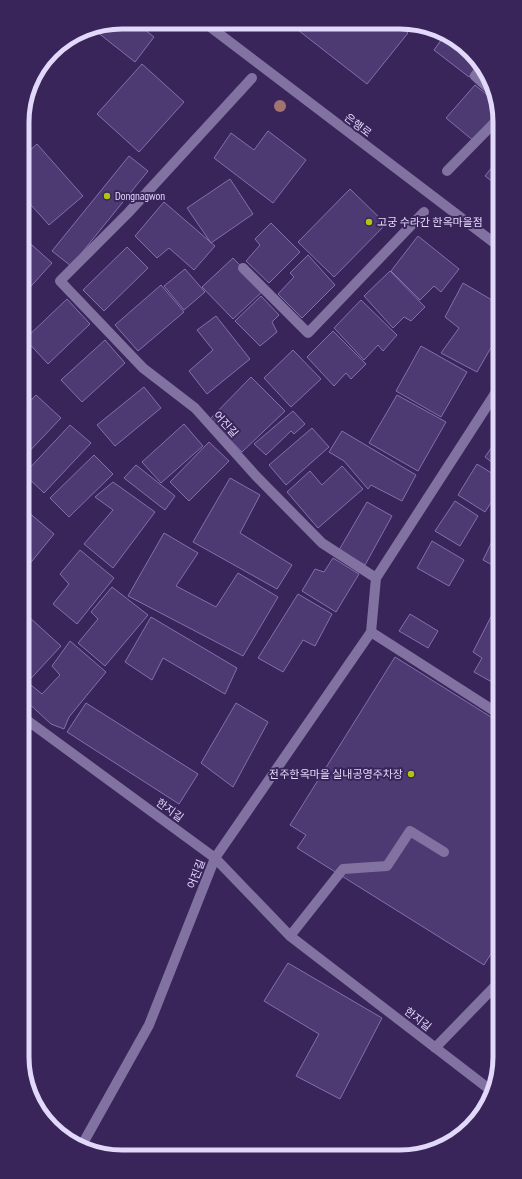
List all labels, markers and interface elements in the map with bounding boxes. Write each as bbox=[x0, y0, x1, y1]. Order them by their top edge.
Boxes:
street label: 은행로 bbox=[342, 110, 374, 140]
place label: Dongnagwon bbox=[115, 189, 165, 203]
marker: Dongnagwon bbox=[102, 191, 112, 201]
place label: 고궁 수라간 한옥마을점 bbox=[377, 215, 483, 229]
marker: 고궁 수라간 한옥마을점 bbox=[364, 217, 374, 227]
street label: 어진길 bbox=[211, 408, 241, 440]
place label: 전주한옥마을 실내공영주차장 bbox=[269, 767, 403, 781]
marker: 전주한옥마을 실내공영주차장 bbox=[406, 769, 416, 779]
street label: 한지길 bbox=[154, 795, 186, 825]
street label: 어진길 bbox=[184, 857, 208, 891]
street label: 한지길 bbox=[402, 1004, 434, 1034]

